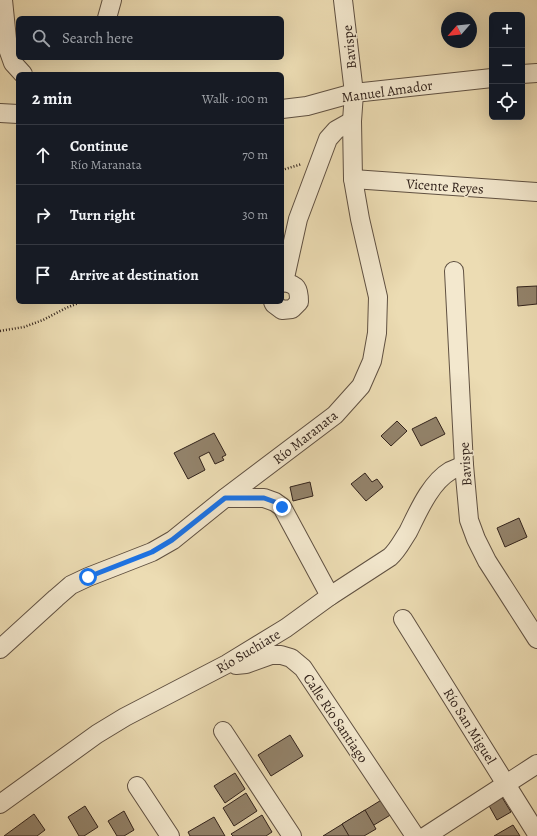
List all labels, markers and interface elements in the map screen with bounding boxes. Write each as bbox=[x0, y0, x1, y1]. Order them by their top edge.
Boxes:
north arrow bbox=[441, 12, 477, 48]
map controls bbox=[489, 12, 525, 120]
button: + bbox=[489, 12, 525, 48]
search box bbox=[16, 16, 284, 60]
street label: Bavispe bbox=[338, 24, 361, 70]
icon: search bbox=[30, 27, 52, 49]
text: Search here bbox=[62, 28, 133, 48]
button: − bbox=[489, 48, 525, 84]
street label: Manuel Amador bbox=[340, 76, 435, 107]
button: locate bbox=[489, 84, 525, 120]
text: 2 min bbox=[32, 87, 72, 110]
text: Walk · 100 m bbox=[202, 90, 268, 107]
text: Continue bbox=[70, 136, 128, 156]
icon: ahead bbox=[32, 144, 54, 166]
text: 70 m bbox=[242, 146, 268, 163]
text: Río Maranata bbox=[70, 156, 142, 173]
street label: Vicente Reyes bbox=[405, 174, 484, 199]
icon: right bbox=[32, 204, 54, 226]
text: Turn right bbox=[70, 205, 135, 225]
text: 30 m bbox=[242, 206, 268, 223]
icon: arrive bbox=[32, 264, 54, 286]
text: Arrive at destination bbox=[70, 265, 199, 285]
street label: Río Maranata bbox=[269, 406, 342, 469]
street label: Bavispe bbox=[454, 441, 477, 487]
route end bbox=[273, 498, 291, 516]
route start bbox=[79, 568, 97, 586]
street label: Río Suchiate bbox=[213, 625, 284, 678]
street label: Calle Río Santiago bbox=[299, 670, 372, 767]
street label: Río San Miguel bbox=[439, 685, 501, 768]

